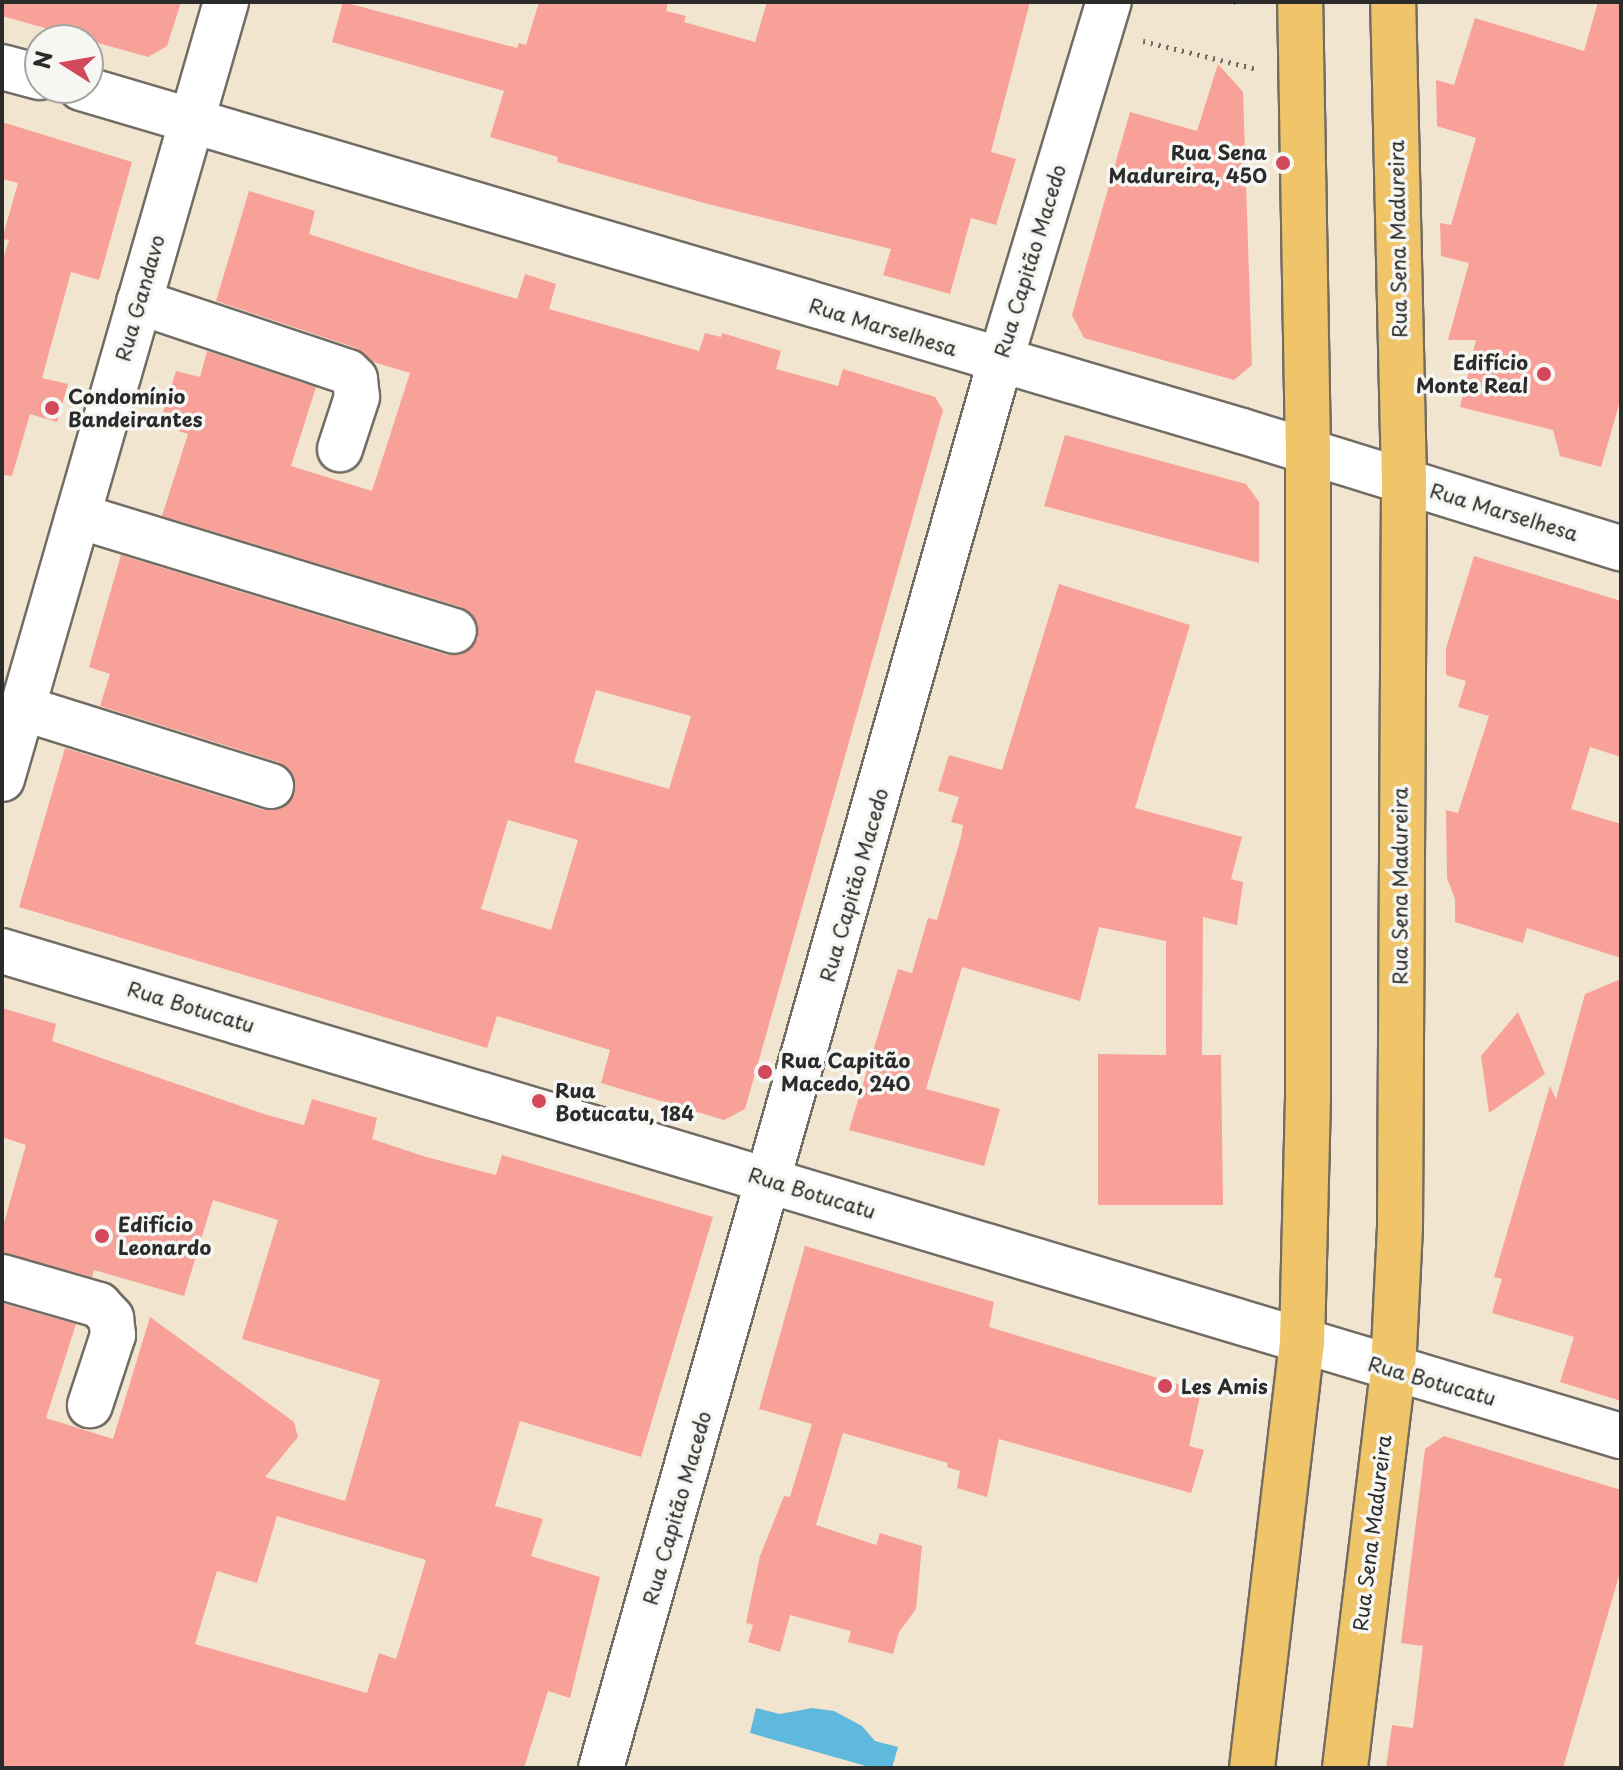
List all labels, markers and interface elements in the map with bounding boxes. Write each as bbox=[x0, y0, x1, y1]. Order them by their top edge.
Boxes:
north arrow bbox=[24, 24, 104, 104]
text: N bbox=[24, 48, 60, 71]
street label: Rua Sena Madureira bbox=[1384, 139, 1412, 339]
place label: Rua Sena Madureira, 450 bbox=[1108, 140, 1267, 187]
marker: Rua Sena Madureira, 450 bbox=[1274, 154, 1292, 172]
street label: Rua Capitão Macedo bbox=[989, 161, 1071, 361]
street label: Rua Gandavo bbox=[110, 232, 170, 364]
street label: Rua Marselhesa bbox=[806, 293, 960, 361]
place label: Edifício Monte Real bbox=[1415, 350, 1528, 397]
marker: Edifício Monte Real bbox=[1535, 365, 1553, 383]
place label: Condomínio Bandeirantes bbox=[68, 384, 202, 431]
marker: Condomínio Bandeirantes bbox=[43, 399, 61, 417]
street label: Rua Marselhesa bbox=[1427, 478, 1581, 546]
street label: Rua Capitão Macedo bbox=[815, 784, 893, 986]
street label: Rua Sena Madureira bbox=[1388, 786, 1412, 986]
street label: Rua Botucatu bbox=[124, 976, 258, 1038]
place label: Rua Capitão Macedo, 240 bbox=[781, 1048, 912, 1095]
marker: Rua Capitão Macedo, 240 bbox=[756, 1063, 774, 1081]
place label: Rua Botucatu, 184 bbox=[555, 1078, 697, 1125]
marker: Rua Botucatu, 184 bbox=[530, 1092, 548, 1110]
street label: Rua Botucatu bbox=[745, 1162, 879, 1224]
place label: Edifício Leonardo bbox=[118, 1212, 211, 1259]
marker: Edifício Leonardo bbox=[93, 1227, 111, 1245]
street label: Rua Botucatu bbox=[1365, 1351, 1499, 1411]
place label: Les Amis bbox=[1181, 1374, 1270, 1398]
marker: Les Amis bbox=[1156, 1377, 1174, 1395]
street label: Rua Capitão Macedo bbox=[638, 1407, 716, 1609]
street label: Rua Sena Madureira bbox=[1348, 1433, 1396, 1633]

